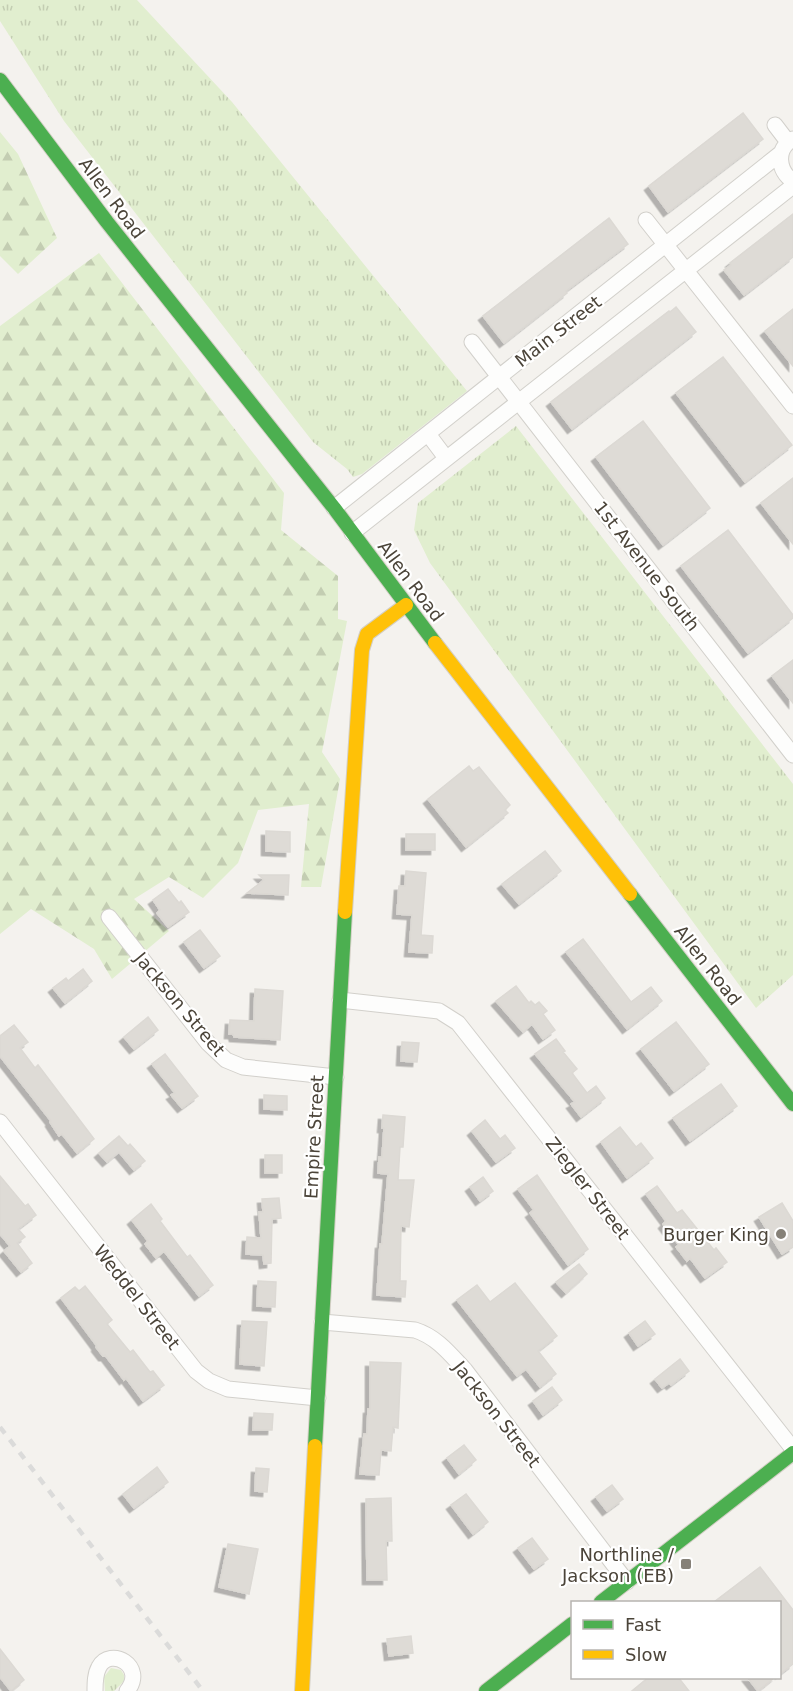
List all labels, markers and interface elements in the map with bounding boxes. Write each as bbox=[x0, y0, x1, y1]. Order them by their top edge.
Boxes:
street label: Allen Road bbox=[75, 153, 149, 243]
street label: Main Street bbox=[511, 291, 605, 371]
street label: 1st Avenue South bbox=[590, 497, 704, 635]
street label: Allen Road bbox=[374, 536, 448, 626]
street label: Allen Road bbox=[670, 921, 746, 1009]
street label: Jackson Street bbox=[130, 947, 229, 1060]
street label: Empire Street bbox=[300, 1075, 328, 1199]
street label: Ziegler Street bbox=[542, 1133, 634, 1243]
place label: Burger King bbox=[663, 1224, 769, 1245]
marker: Burger King bbox=[774, 1227, 788, 1241]
street label: Weddel Street bbox=[90, 1240, 184, 1354]
street label: Jackson Street bbox=[448, 1356, 545, 1471]
place label: Northline / Jackson (EB) bbox=[561, 1544, 675, 1586]
marker: Northline / Jackson (EB) bbox=[679, 1557, 693, 1571]
legend bbox=[571, 1601, 781, 1679]
text: Fast bbox=[625, 1614, 661, 1635]
text: Slow bbox=[625, 1644, 667, 1665]

